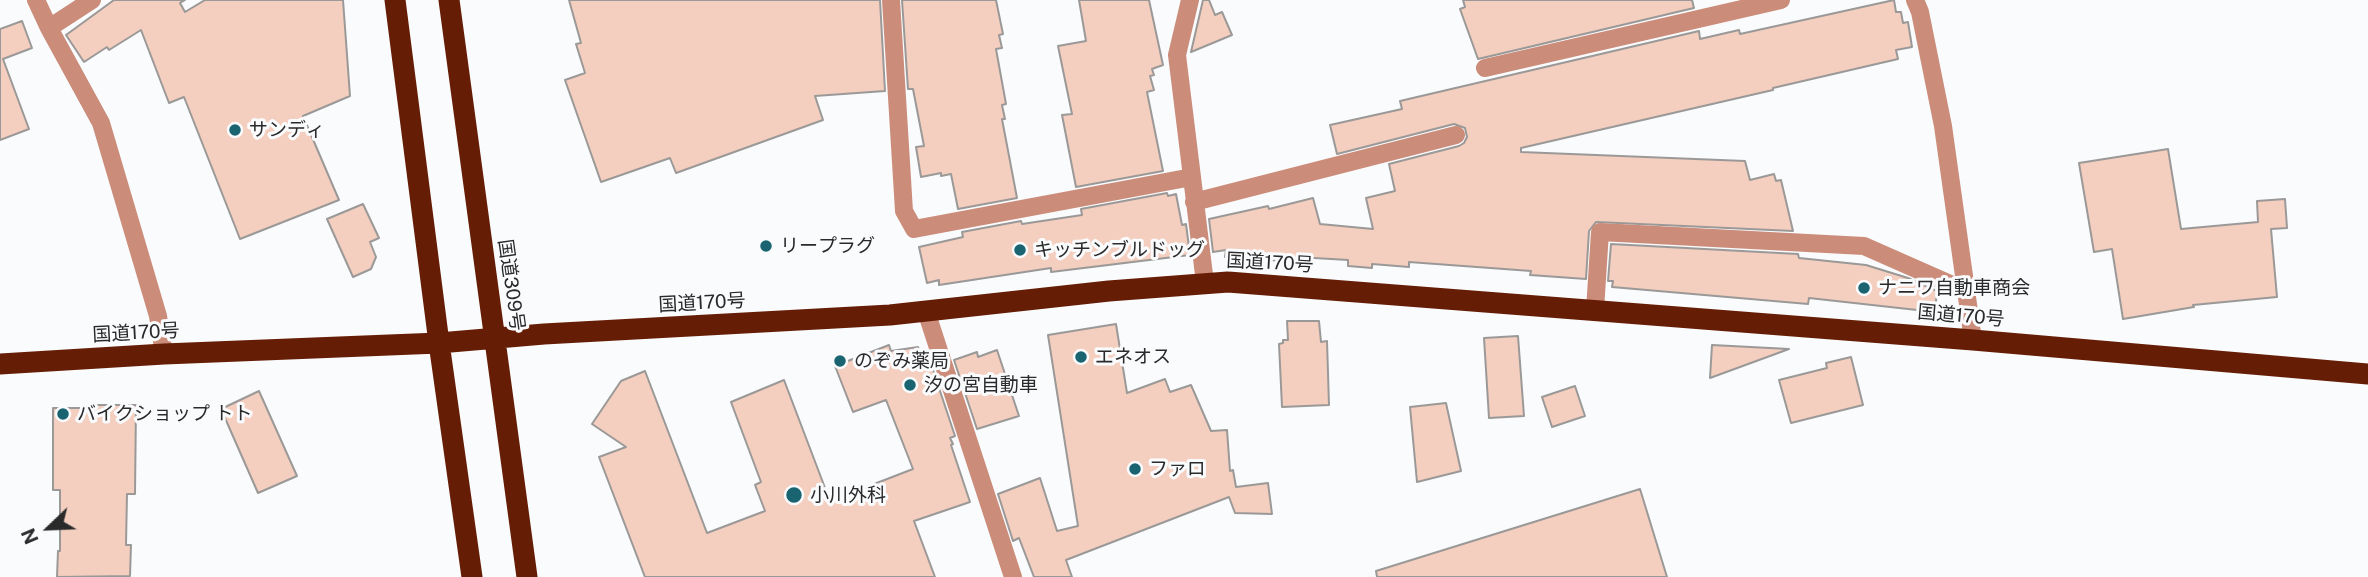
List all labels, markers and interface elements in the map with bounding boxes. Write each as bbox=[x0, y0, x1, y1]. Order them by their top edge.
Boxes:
place label: サンディ bbox=[249, 119, 325, 141]
marker: サンディ bbox=[227, 122, 243, 138]
place label: リープラグ bbox=[780, 235, 875, 257]
street label: 国道309号 bbox=[493, 238, 529, 332]
marker: リープラグ bbox=[758, 238, 774, 254]
place label: キッチンブルドッグ bbox=[1034, 239, 1205, 261]
marker: キッチンブルドッグ bbox=[1012, 242, 1028, 258]
street label: 国道170号 bbox=[1226, 249, 1314, 277]
place label: ナニワ自動車商会 bbox=[1878, 277, 2030, 299]
marker: ナニワ自動車商会 bbox=[1856, 280, 1872, 296]
street label: 国道170号 bbox=[658, 289, 746, 317]
street label: 国道170号 bbox=[1916, 301, 2006, 331]
street label: 国道170号 bbox=[92, 319, 180, 347]
place label: エネオス bbox=[1095, 346, 1171, 368]
marker: エネオス bbox=[1073, 349, 1089, 365]
place label: のぞみ薬局 bbox=[854, 350, 949, 372]
marker: のぞみ薬局 bbox=[832, 353, 848, 369]
place label: 汐の宮自動車 bbox=[924, 374, 1038, 396]
marker: 汐の宮自動車 bbox=[902, 377, 918, 393]
place label: バイクショップ トト bbox=[77, 403, 253, 425]
marker: バイクショップ トト bbox=[55, 406, 71, 422]
place label: ファロ bbox=[1149, 458, 1206, 480]
marker: ファロ bbox=[1127, 461, 1143, 477]
place label: 小川外科 bbox=[810, 484, 886, 506]
marker: 小川外科 bbox=[784, 485, 804, 505]
north arrow bbox=[14, 493, 84, 563]
text: N bbox=[17, 525, 43, 547]

